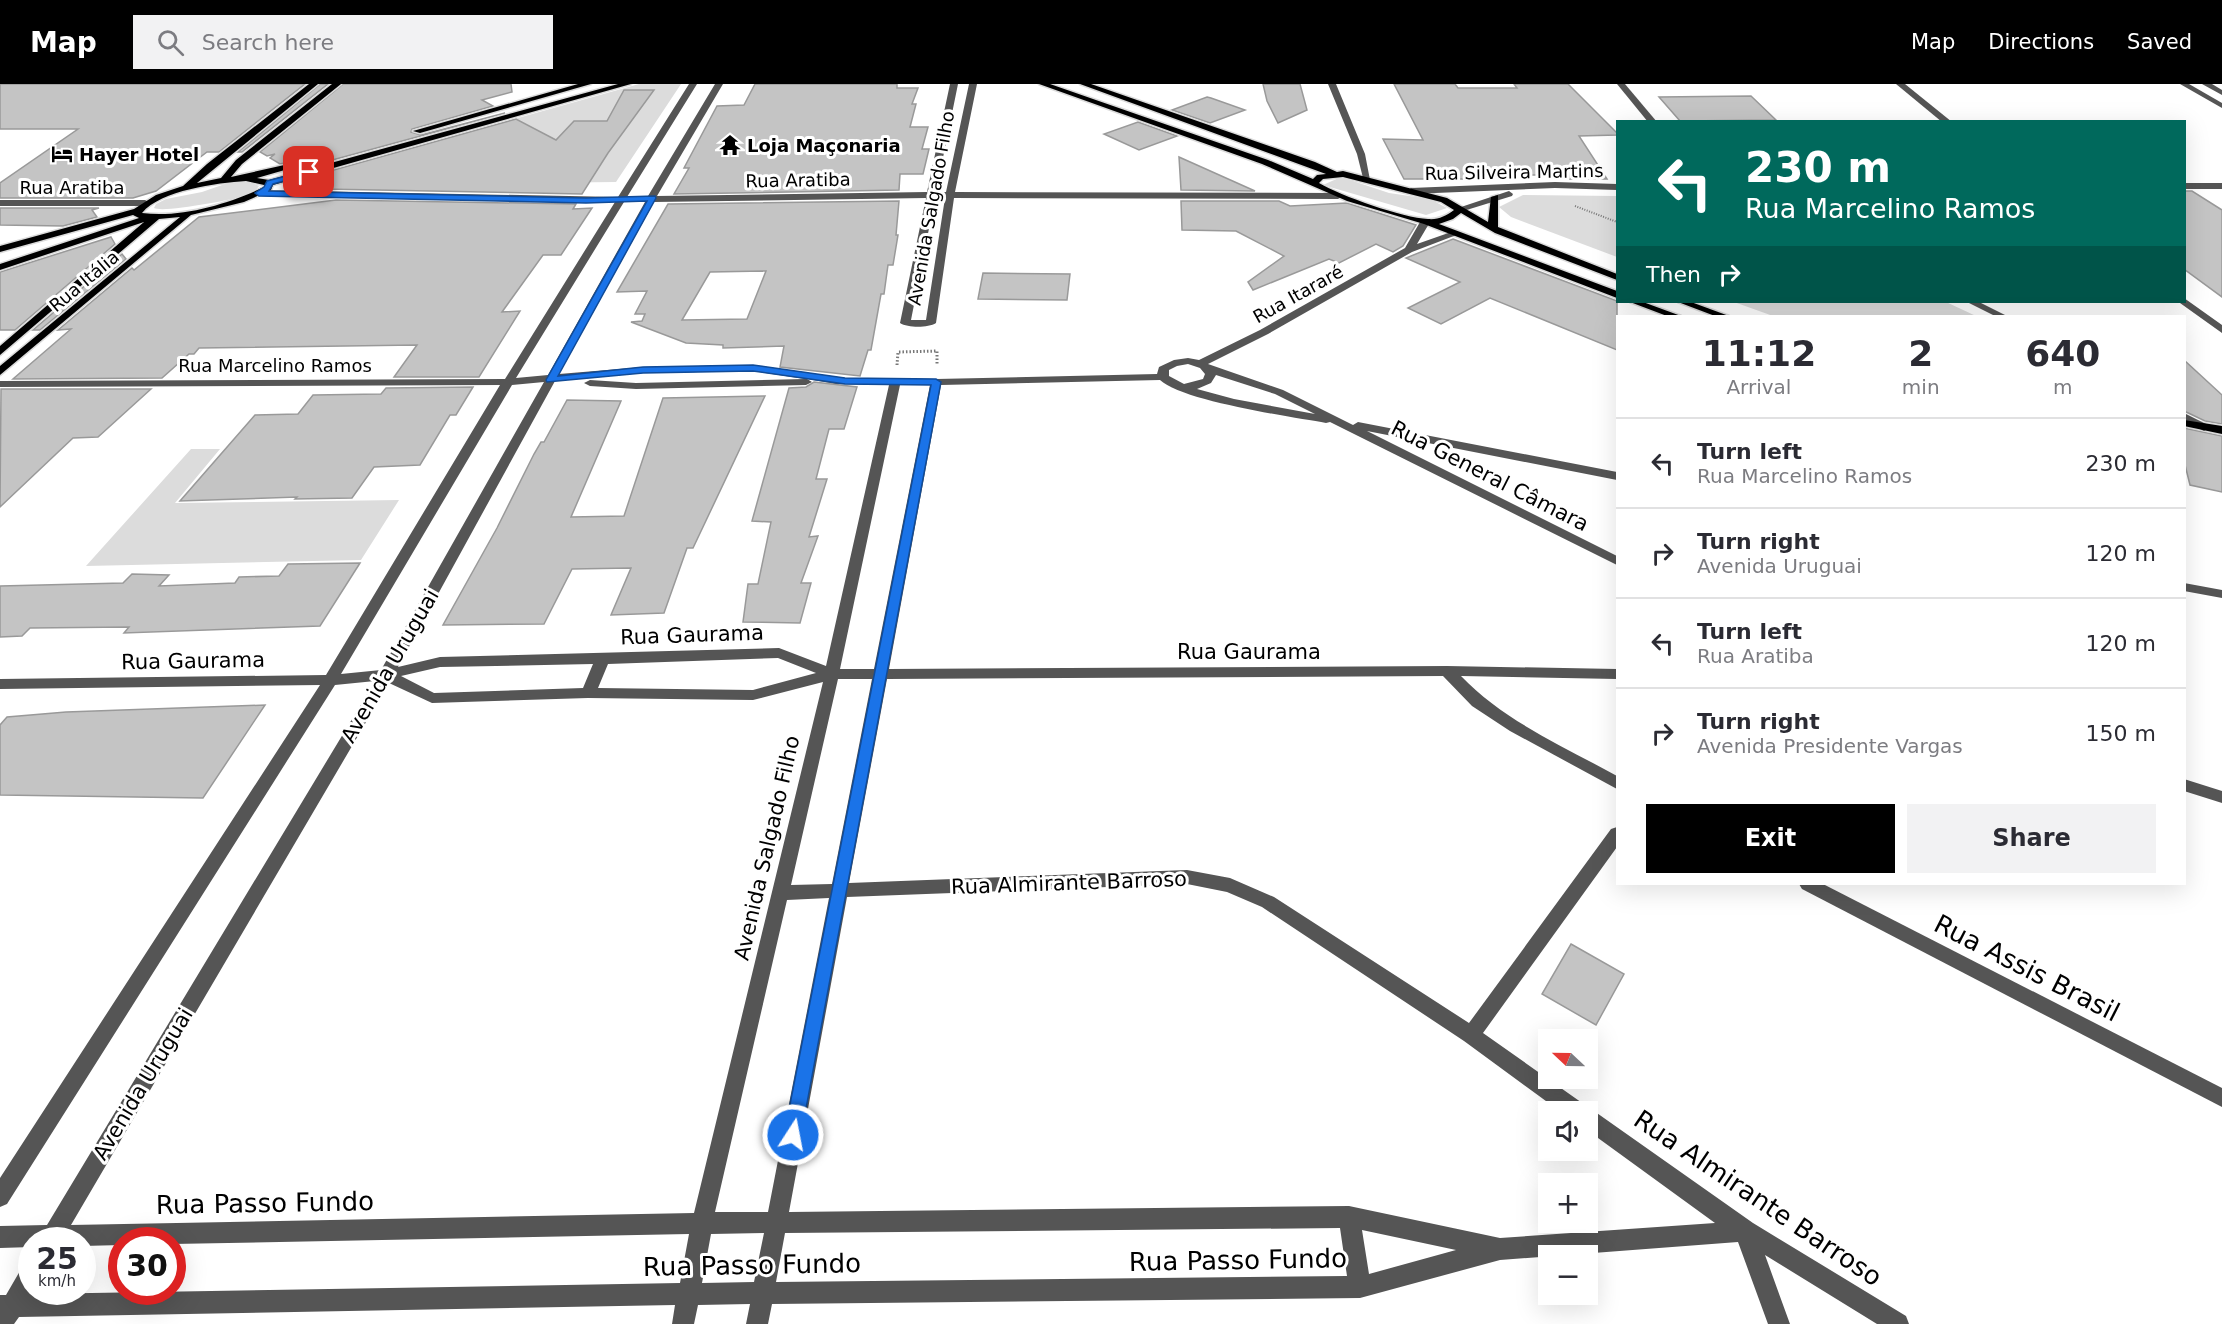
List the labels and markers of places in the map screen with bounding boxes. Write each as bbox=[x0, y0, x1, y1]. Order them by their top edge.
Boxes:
temple icon: Loja Maçonaria bbox=[718, 133, 742, 157]
place label: Loja Maçonaria bbox=[747, 135, 901, 156]
hotel icon: Hayer Hotel bbox=[50, 142, 74, 166]
place label: Hayer Hotel bbox=[79, 144, 199, 165]
pin bbox=[283, 146, 334, 197]

